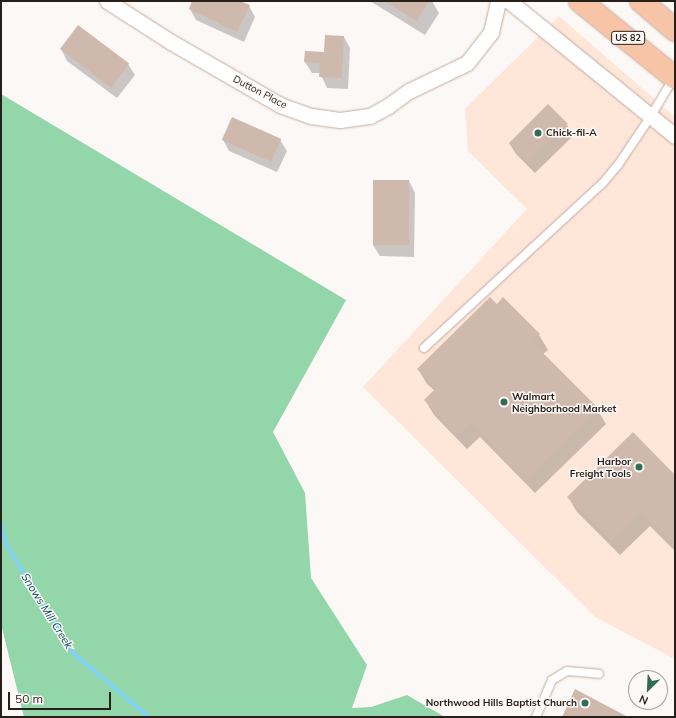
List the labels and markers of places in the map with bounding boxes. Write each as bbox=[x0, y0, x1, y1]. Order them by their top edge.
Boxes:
place label: Chick-fil-A bbox=[546, 127, 597, 139]
marker: Chick-fil-A bbox=[533, 128, 543, 138]
place label: Walmart Neighborhood Market bbox=[512, 390, 616, 414]
marker: Walmart Neighborhood Market bbox=[499, 397, 509, 407]
place label: Harbor Freight Tools bbox=[570, 455, 631, 478]
marker: Harbor Freight Tools bbox=[634, 462, 644, 472]
place label: Northwood Hills Baptist Church bbox=[426, 697, 577, 709]
marker: Northwood Hills Baptist Church bbox=[580, 698, 590, 708]

